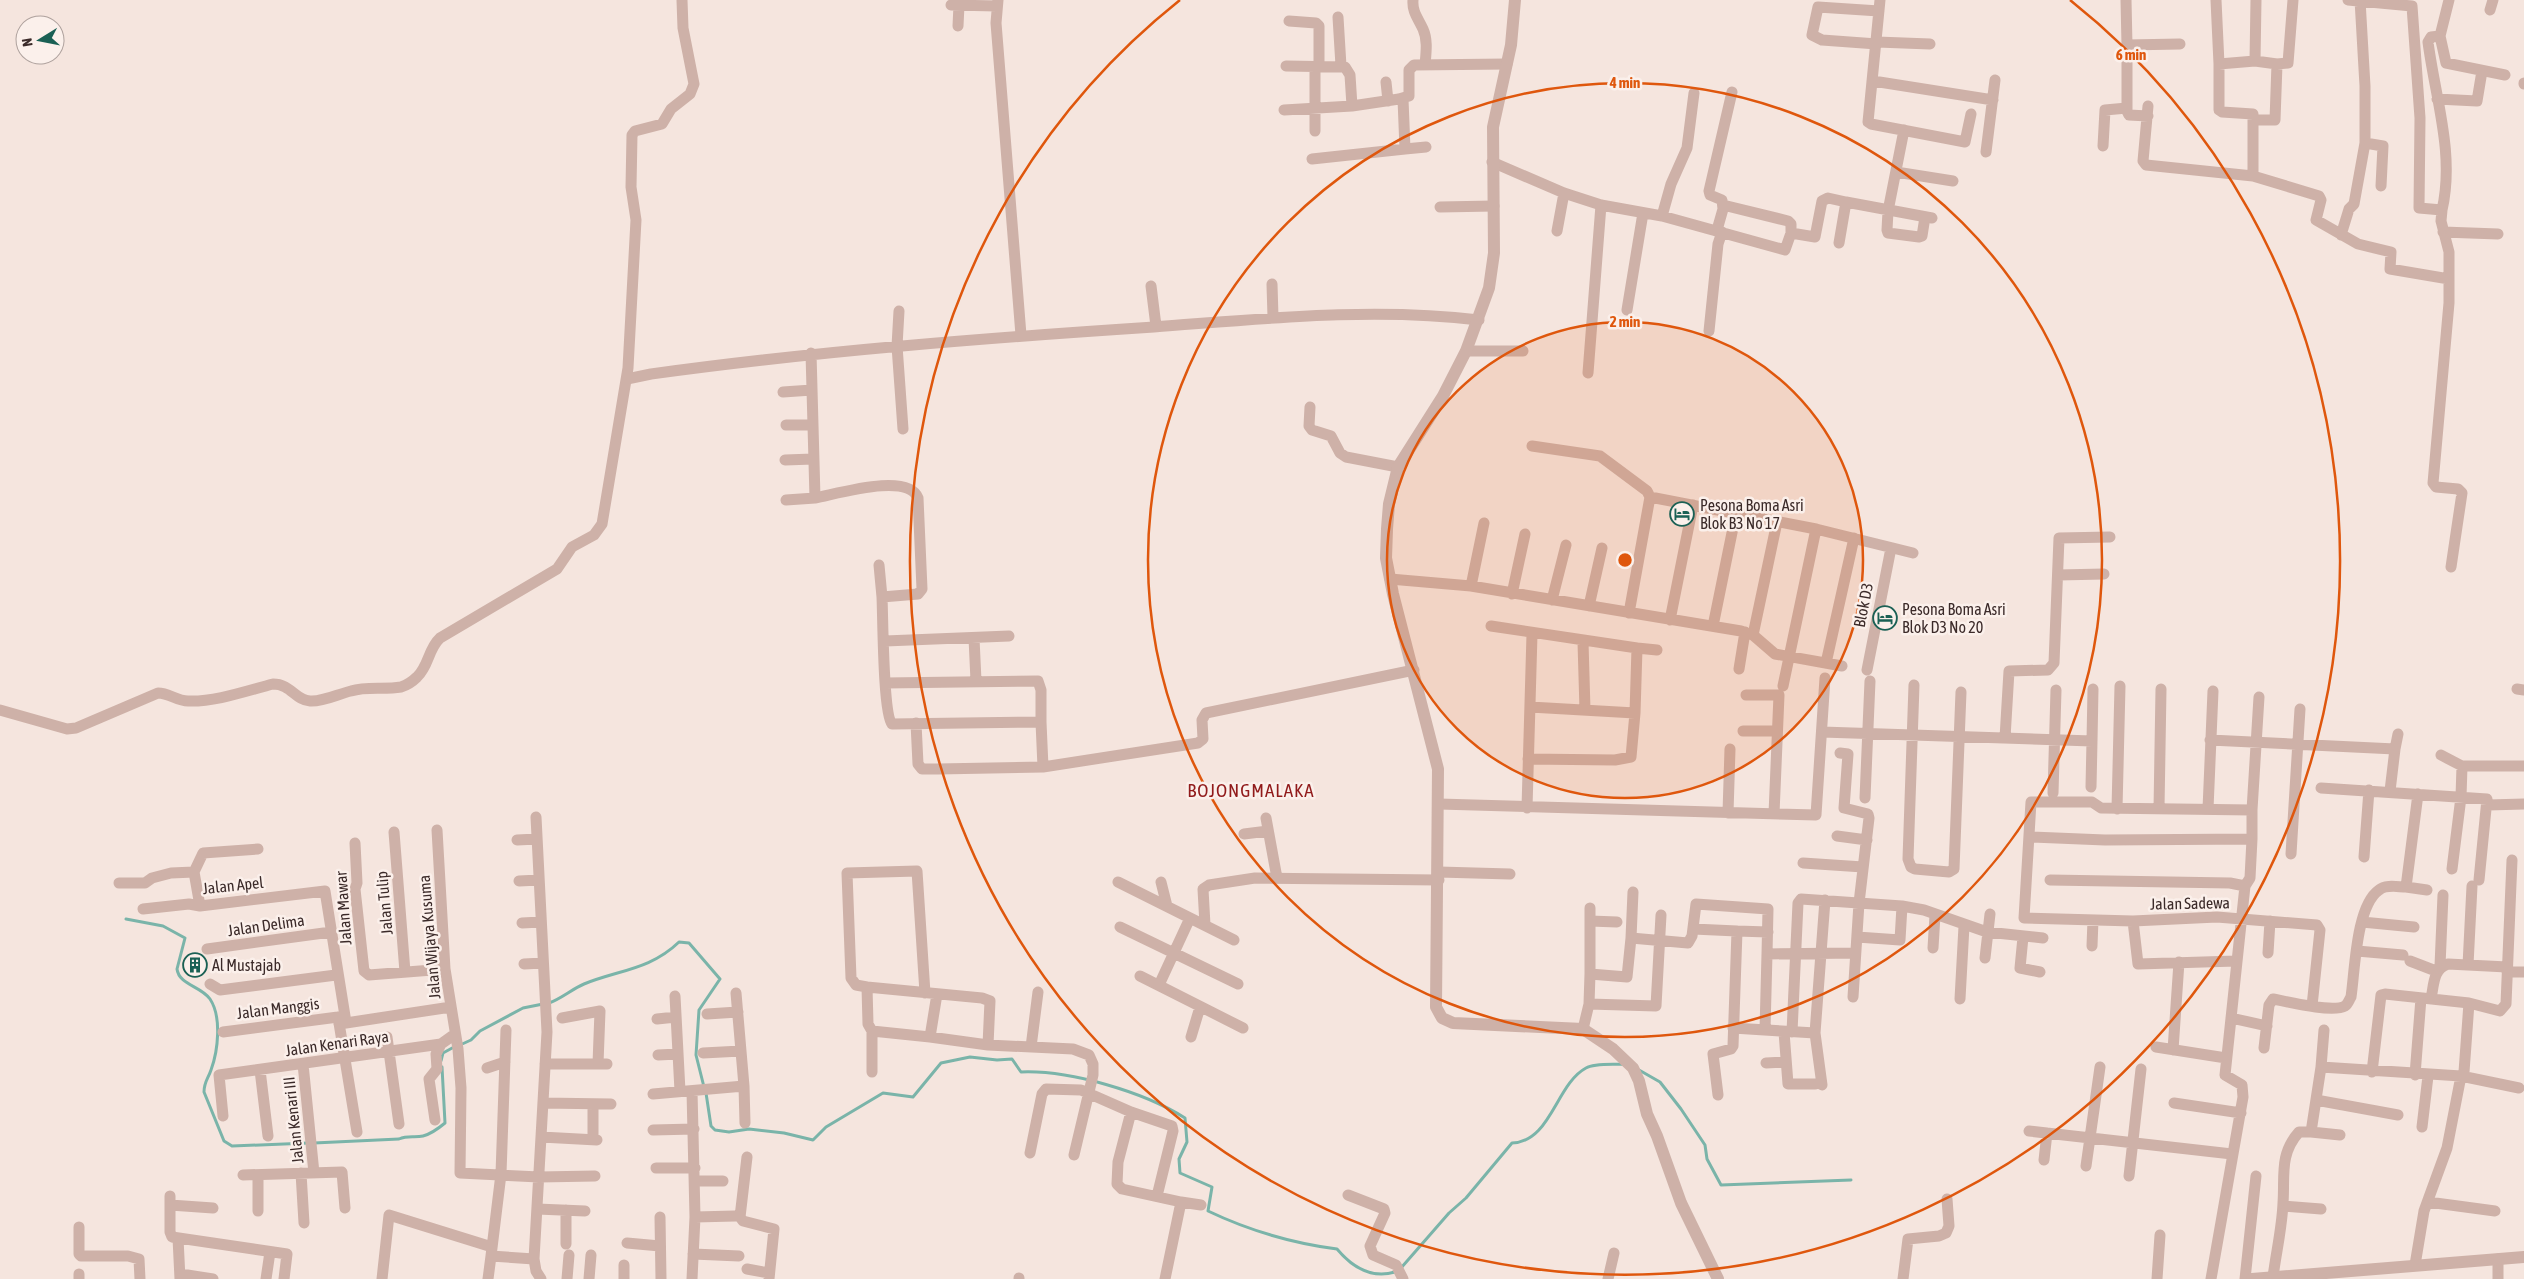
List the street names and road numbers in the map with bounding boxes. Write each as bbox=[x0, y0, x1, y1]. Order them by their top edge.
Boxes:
street label: Blok D3 bbox=[1850, 581, 1876, 629]
street label: Jalan Mawar bbox=[331, 870, 355, 945]
street label: Jalan Tulip bbox=[372, 870, 397, 935]
street label: Jalan Apel bbox=[202, 873, 265, 898]
street label: Jalan Wijaya Kusuma bbox=[415, 874, 444, 1000]
street label: Jalan Sadewa bbox=[2150, 893, 2230, 913]
street label: Jalan Delima bbox=[226, 911, 306, 939]
street label: Jalan Manggis bbox=[236, 994, 321, 1023]
street label: Jalan Kenari Raya bbox=[284, 1027, 390, 1060]
street label: Jalan Kenari III bbox=[280, 1076, 306, 1164]

